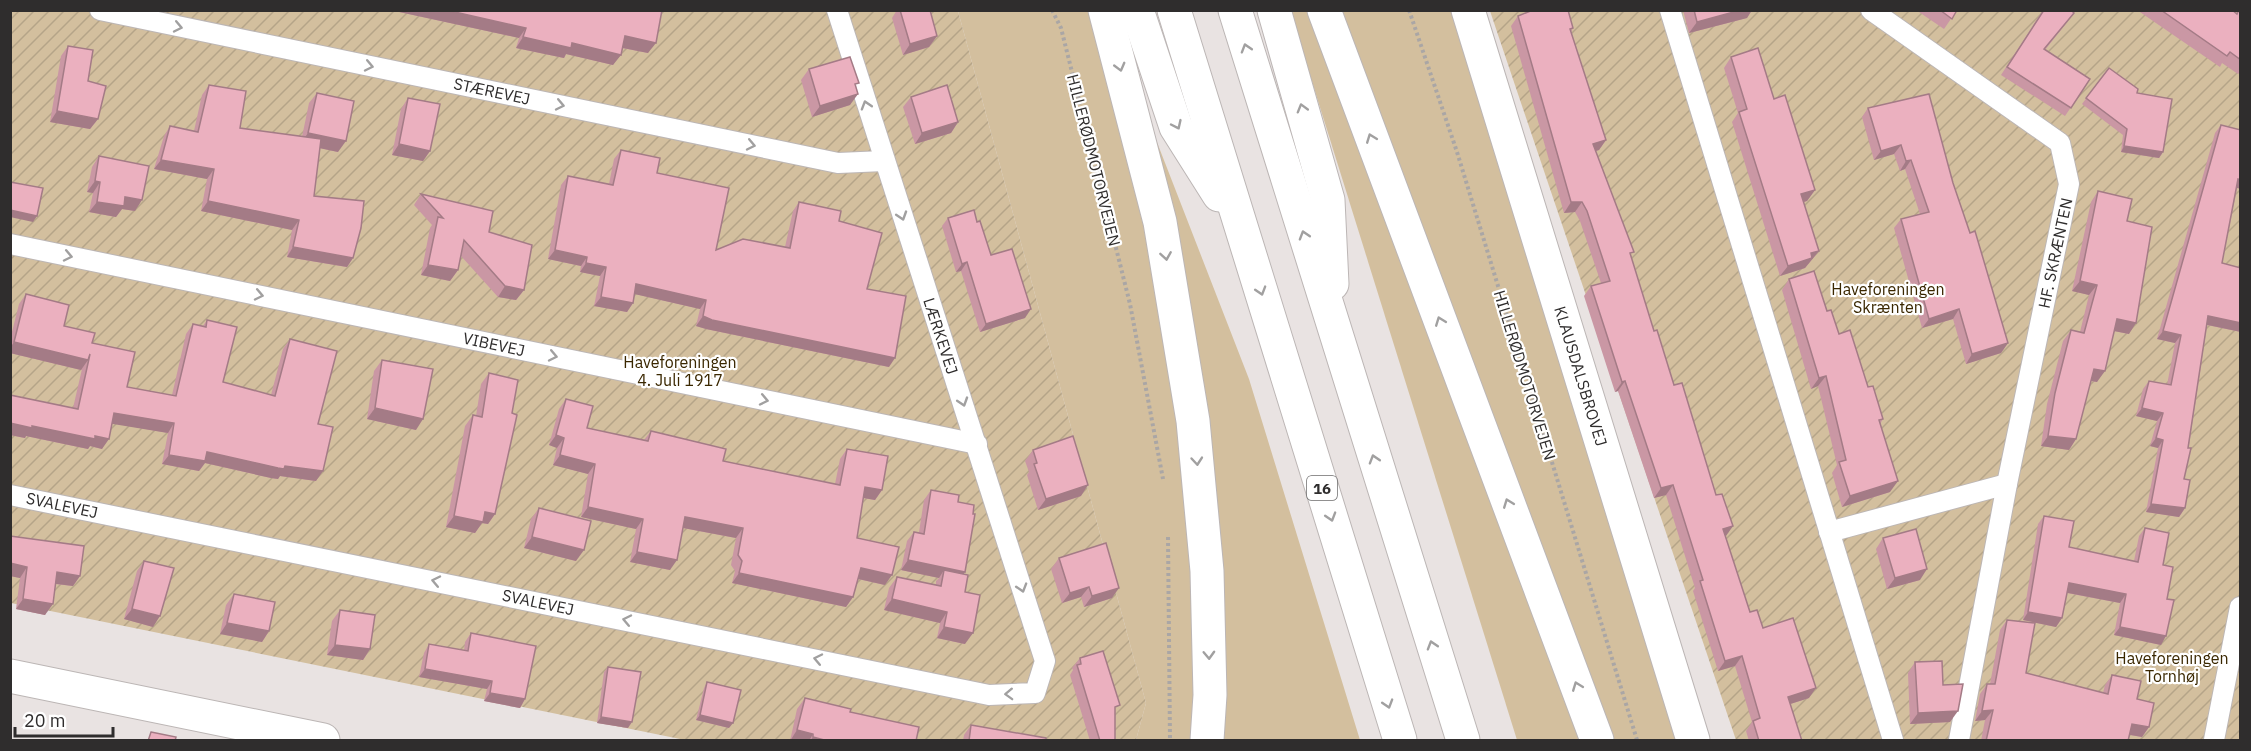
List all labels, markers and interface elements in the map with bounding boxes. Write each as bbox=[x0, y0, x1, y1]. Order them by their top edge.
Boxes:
one-way arrow bbox=[173, 19, 183, 32]
one-way arrow bbox=[1241, 43, 1254, 54]
one-way arrow bbox=[364, 59, 374, 72]
one-way arrow bbox=[1112, 62, 1125, 72]
street label: HILLERØDMOTORVEJEN bbox=[1063, 72, 1125, 248]
street label: STÆREVEJ bbox=[452, 73, 532, 109]
one-way arrow bbox=[555, 98, 565, 111]
one-way arrow bbox=[861, 100, 874, 111]
one-way arrow bbox=[1297, 103, 1309, 114]
one-way arrow bbox=[1169, 119, 1181, 130]
one-way arrow bbox=[1366, 133, 1379, 144]
one-way arrow bbox=[746, 138, 756, 151]
street label: HF. SKRÆNTEN bbox=[2034, 196, 2076, 310]
one-way arrow bbox=[895, 210, 908, 221]
one-way arrow bbox=[1299, 230, 1311, 241]
one-way arrow bbox=[63, 249, 73, 262]
one-way arrow bbox=[1159, 252, 1171, 261]
park label: Haveforeningen Skrænten bbox=[1831, 279, 1945, 317]
one-way arrow bbox=[1254, 285, 1266, 296]
one-way arrow bbox=[253, 288, 263, 301]
street label: HILLERØDMOTORVEJEN bbox=[1490, 288, 1560, 462]
street label: LÆRKEVEJ bbox=[919, 295, 963, 377]
street label: KLAUSDALSBROVEJ bbox=[1550, 304, 1612, 448]
one-way arrow bbox=[1435, 316, 1447, 327]
street label: VIBEVEJ bbox=[461, 328, 527, 360]
one-way arrow bbox=[547, 349, 557, 362]
park label: Haveforeningen 4. Juli 1917 bbox=[623, 352, 737, 390]
one-way arrow bbox=[759, 393, 769, 406]
one-way arrow bbox=[956, 396, 968, 407]
one-way arrow bbox=[1369, 454, 1381, 465]
one-way arrow bbox=[1190, 456, 1203, 465]
road number: 16 bbox=[1307, 476, 1337, 500]
street label: SVALEVEJ bbox=[24, 488, 100, 522]
one-way arrow bbox=[1503, 498, 1516, 509]
one-way arrow bbox=[1324, 511, 1336, 522]
one-way arrow bbox=[431, 576, 441, 589]
one-way arrow bbox=[1015, 582, 1027, 593]
street label: SVALEVEJ bbox=[500, 585, 576, 619]
one-way arrow bbox=[622, 615, 632, 628]
one-way arrow bbox=[1427, 640, 1440, 651]
park label: Haveforeningen Tornhøj bbox=[2115, 648, 2229, 686]
one-way arrow bbox=[1203, 651, 1215, 660]
one-way arrow bbox=[813, 654, 823, 667]
one-way arrow bbox=[1571, 681, 1584, 692]
one-way arrow bbox=[1005, 687, 1014, 700]
one-way arrow bbox=[1381, 698, 1393, 708]
scale bar bbox=[15, 700, 112, 738]
text: 20 m bbox=[24, 709, 66, 732]

